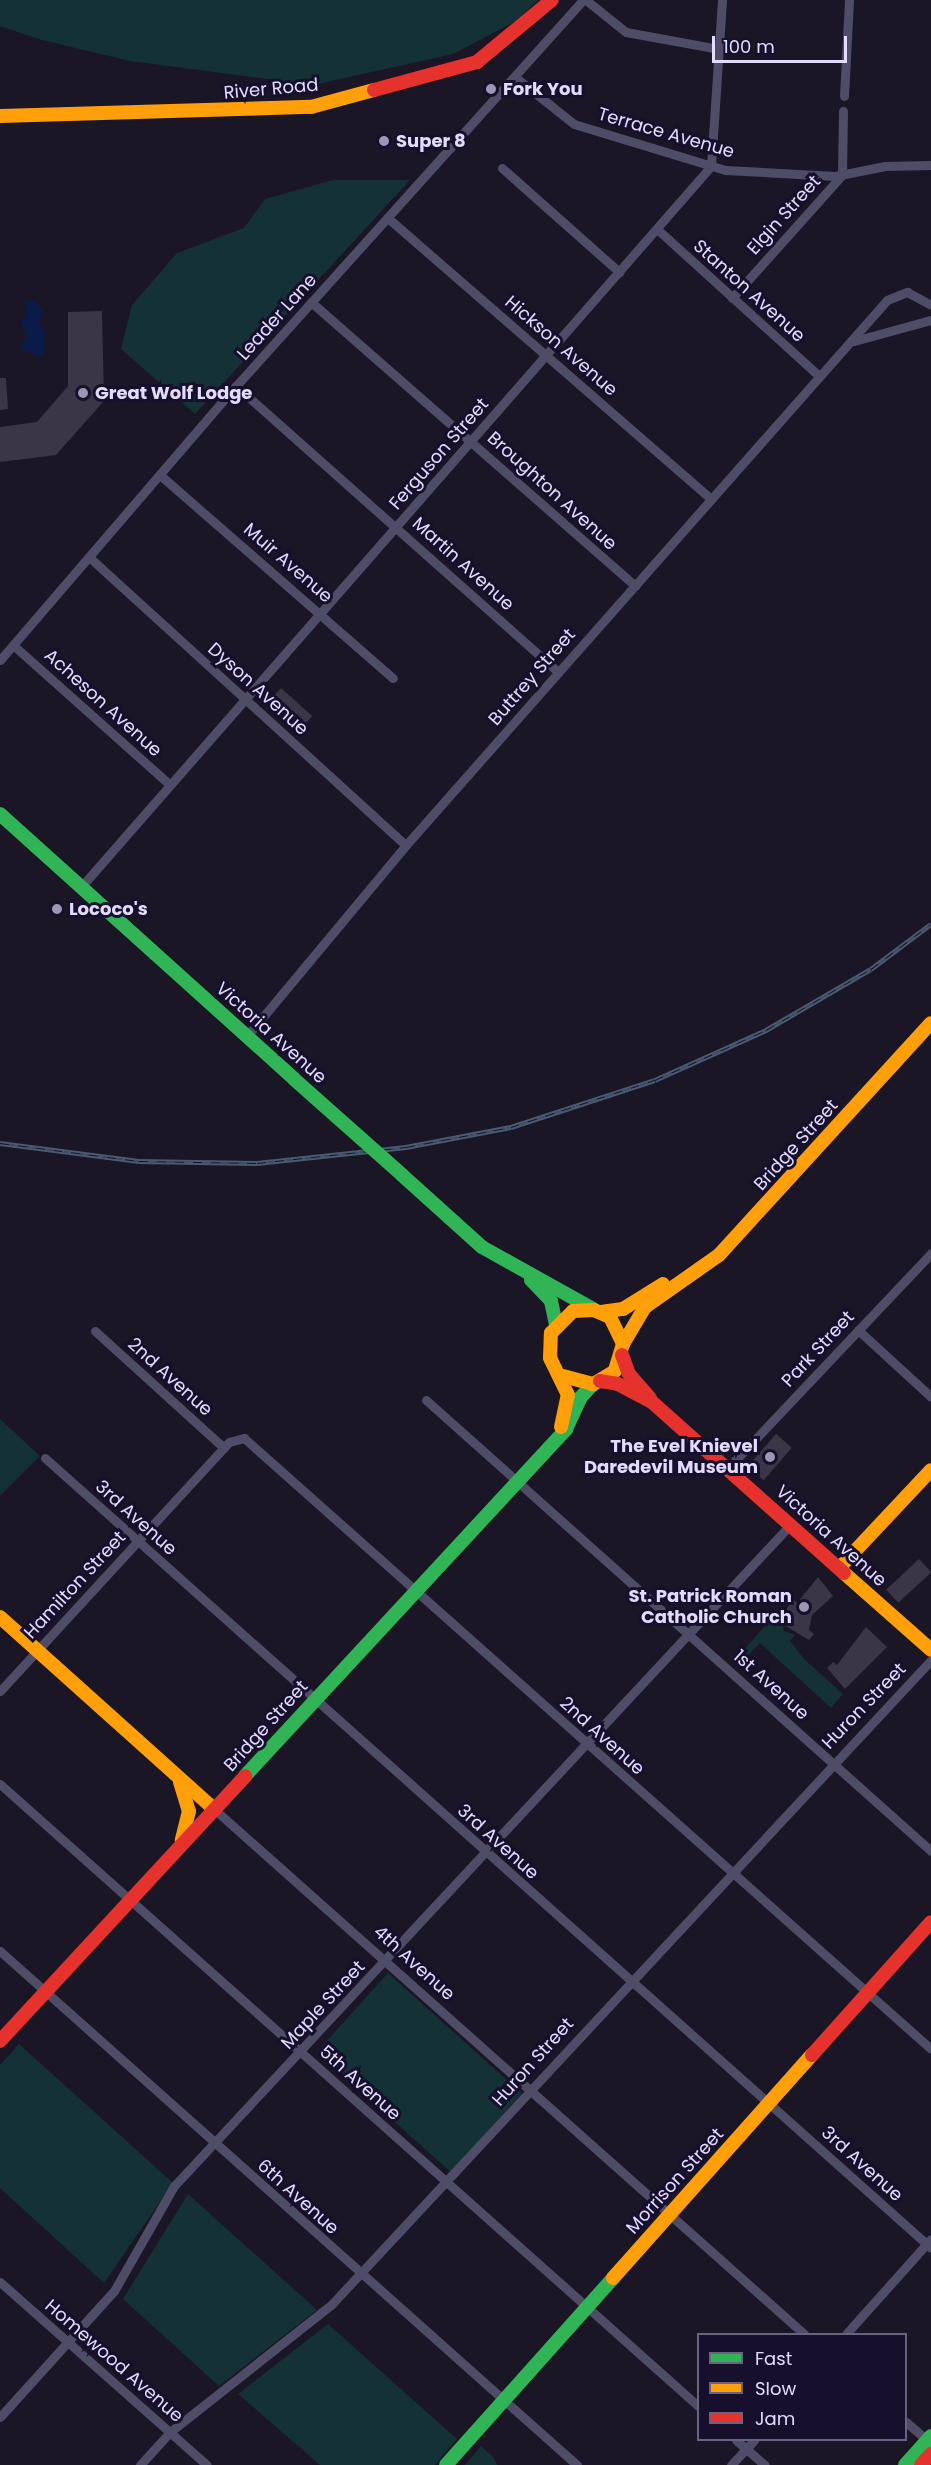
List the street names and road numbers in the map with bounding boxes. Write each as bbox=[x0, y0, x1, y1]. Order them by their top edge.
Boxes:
street label: River Road bbox=[223, 74, 319, 104]
street label: Terrace Avenue bbox=[595, 103, 737, 163]
street label: Elgin Street bbox=[743, 171, 825, 259]
street label: Stanton Avenue bbox=[689, 235, 809, 347]
street label: Leader Lane bbox=[233, 269, 321, 365]
street label: Hickson Avenue bbox=[500, 291, 622, 401]
street label: Ferguson Street bbox=[385, 394, 493, 514]
street label: Broughton Avenue bbox=[483, 427, 621, 555]
street label: Martin Avenue bbox=[408, 513, 518, 615]
street label: Muir Avenue bbox=[239, 519, 337, 607]
street label: Buttrey Street bbox=[484, 624, 580, 730]
street label: Dyson Avenue bbox=[203, 638, 313, 740]
street label: Acheson Avenue bbox=[40, 645, 166, 761]
street label: Victoria Avenue bbox=[211, 978, 331, 1088]
street label: Bridge Street bbox=[749, 1095, 843, 1195]
street label: Park Street bbox=[777, 1306, 859, 1392]
street label: 2nd Avenue bbox=[123, 1333, 217, 1421]
street label: 3rd Avenue bbox=[91, 1476, 181, 1560]
street label: Victoria Avenue bbox=[771, 1481, 891, 1591]
street label: Hamilton Street bbox=[20, 1527, 130, 1643]
street label: 1st Avenue bbox=[729, 1645, 813, 1725]
street label: Huron Street bbox=[818, 1658, 910, 1754]
street label: Bridge Street bbox=[219, 1676, 313, 1776]
street label: 2nd Avenue bbox=[555, 1692, 649, 1780]
street label: 3rd Avenue bbox=[453, 1800, 543, 1884]
street label: 4th Avenue bbox=[369, 1921, 459, 2005]
street label: Maple Street bbox=[277, 1956, 369, 2054]
street label: Huron Street bbox=[488, 2013, 578, 2111]
street label: 5th Avenue bbox=[315, 2041, 405, 2125]
street label: 3rd Avenue bbox=[817, 2122, 907, 2206]
street label: Morrison Street bbox=[622, 2124, 728, 2238]
street label: 6th Avenue bbox=[253, 2155, 343, 2239]
street label: Homewood Avenue bbox=[40, 2295, 188, 2427]

